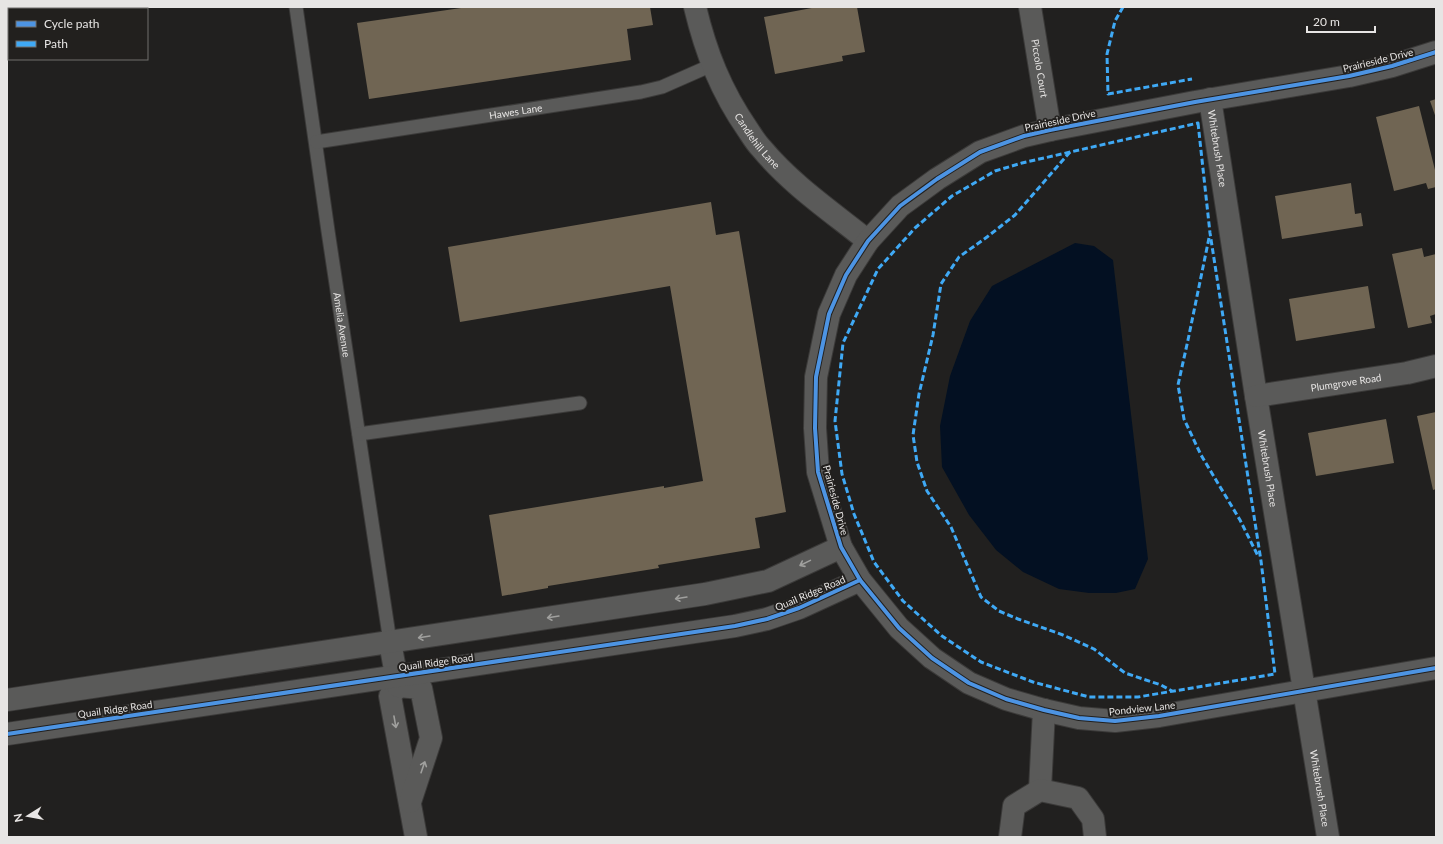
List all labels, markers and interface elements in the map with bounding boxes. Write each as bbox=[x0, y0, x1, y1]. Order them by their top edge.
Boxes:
legend bbox=[8, 8, 148, 60]
scale bar bbox=[1307, 8, 1375, 34]
text: 20 m bbox=[1313, 14, 1340, 29]
text: Cycle path bbox=[44, 16, 99, 31]
text: Path bbox=[44, 36, 68, 51]
street label: Piccolo Court bbox=[1029, 38, 1051, 99]
street label: Prairieside Drive bbox=[1342, 45, 1414, 75]
street label: Hawes Lane bbox=[488, 101, 543, 121]
street label: Prairieside Drive bbox=[1023, 107, 1097, 133]
street label: Whitebrush Place bbox=[1206, 109, 1230, 188]
street label: Candlehill Lane bbox=[732, 111, 782, 171]
street label: Amelia Avenue bbox=[331, 291, 353, 358]
street label: Plumgrove Road bbox=[1310, 371, 1382, 394]
street label: Whitebrush Place bbox=[1256, 429, 1280, 508]
street label: Prairieside Drive bbox=[821, 464, 851, 536]
one-way arrow bbox=[800, 560, 812, 567]
street label: Quail Ridge Road bbox=[773, 573, 847, 613]
one-way arrow bbox=[675, 594, 688, 602]
one-way arrow bbox=[546, 613, 559, 621]
one-way arrow bbox=[418, 633, 431, 641]
street label: Quail Ridge Road bbox=[398, 651, 474, 673]
street label: Quail Ridge Road bbox=[77, 698, 153, 720]
street label: Pondview Lane bbox=[1108, 699, 1176, 717]
one-way arrow bbox=[391, 715, 399, 728]
street label: Whitebrush Place bbox=[1308, 749, 1332, 828]
one-way arrow bbox=[419, 761, 427, 773]
north arrow bbox=[8, 796, 48, 836]
text: N bbox=[11, 813, 25, 823]

